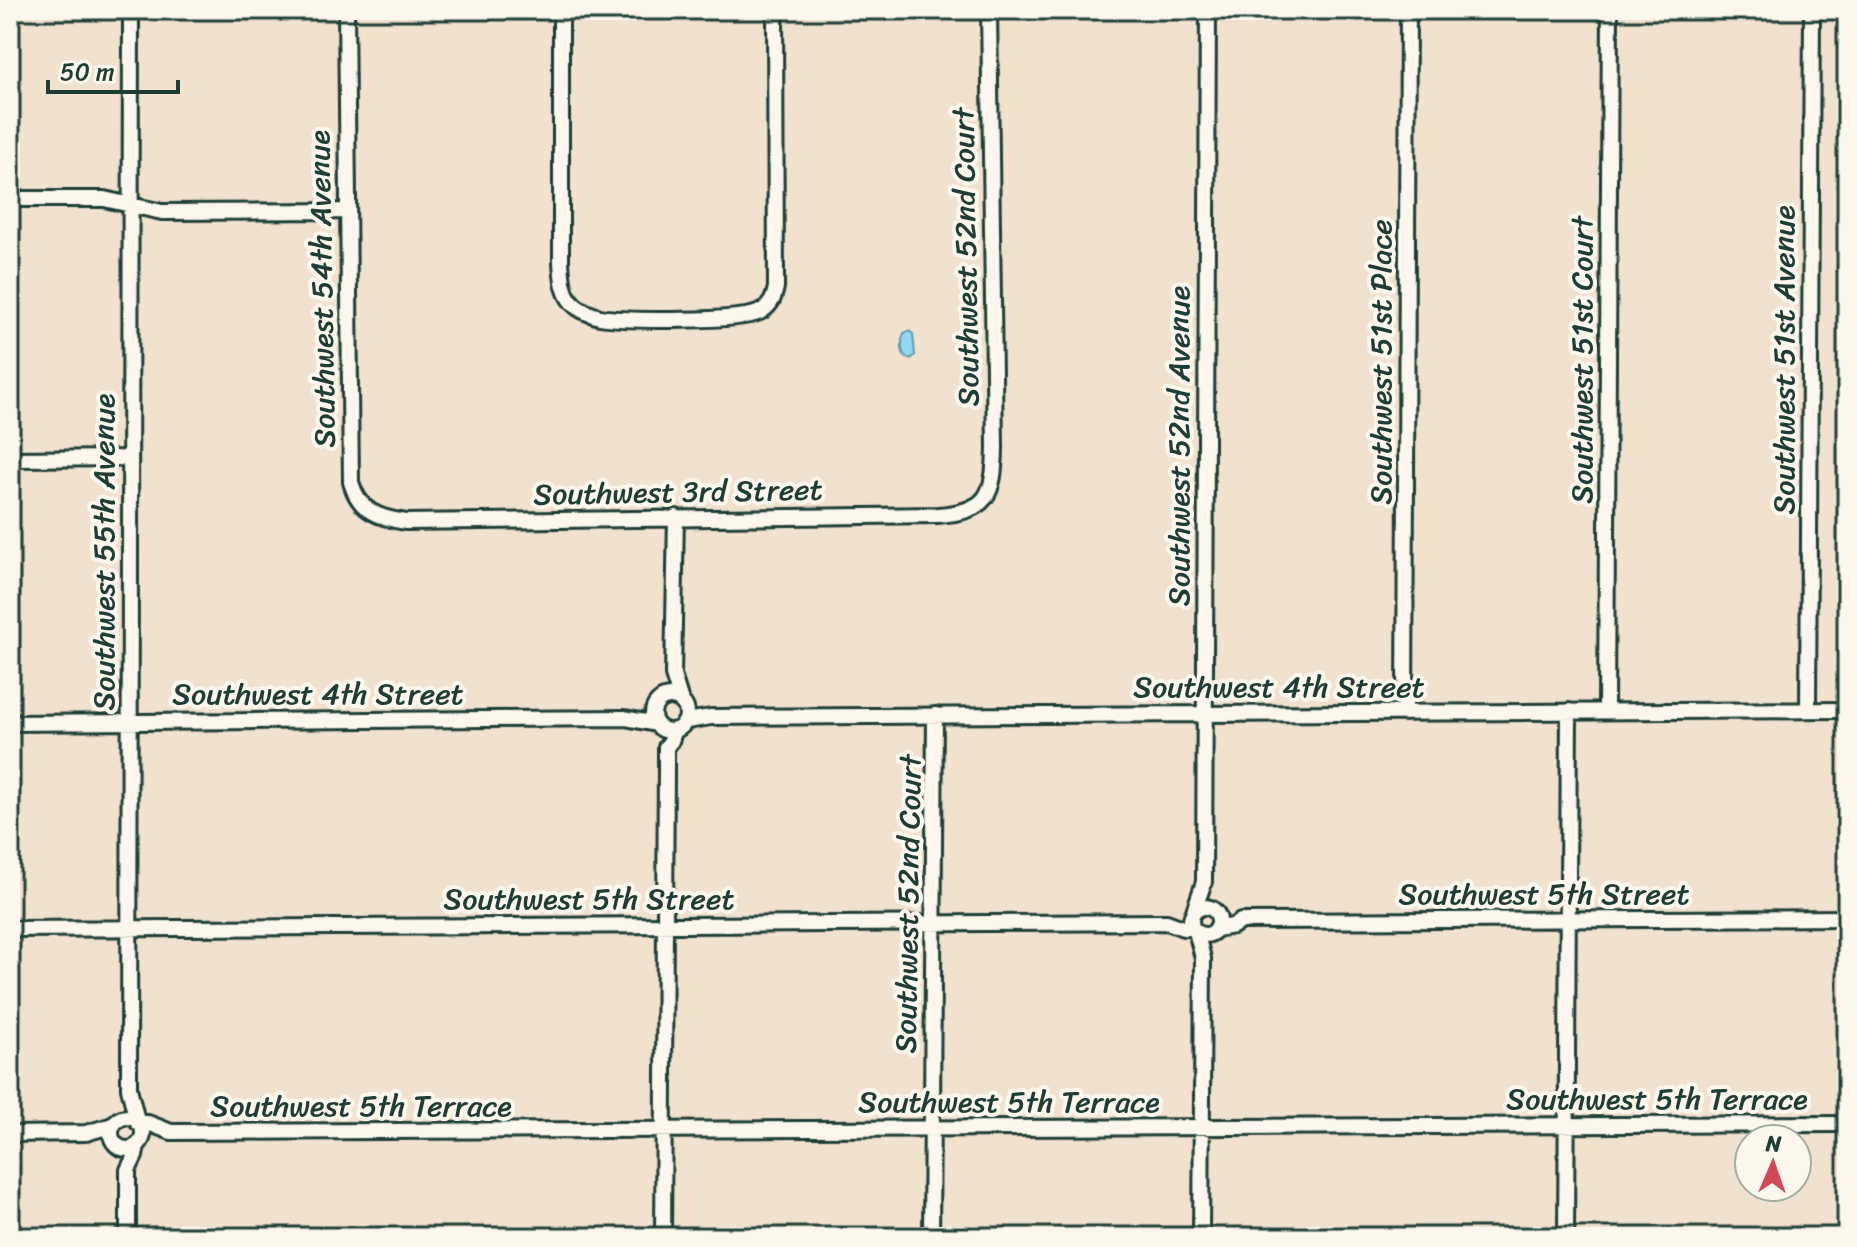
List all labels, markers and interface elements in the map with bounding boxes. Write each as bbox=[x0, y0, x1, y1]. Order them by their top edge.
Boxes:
scale bar bbox=[48, 44, 178, 94]
text: 50 m bbox=[60, 51, 115, 93]
street label: Southwest 52nd Court bbox=[936, 105, 996, 407]
street label: Southwest 54th Avenue bbox=[292, 130, 352, 448]
street label: Southwest 51st Avenue bbox=[1757, 205, 1811, 515]
street label: Southwest 51st Court bbox=[1555, 214, 1609, 504]
street label: Southwest 51st Place bbox=[1354, 219, 1408, 505]
street label: Southwest 52nd Avenue bbox=[1152, 286, 1206, 606]
street label: Southwest 55th Avenue bbox=[77, 393, 131, 711]
street label: Southwest 3rd Street bbox=[533, 462, 823, 522]
street label: Southwest 4th Street bbox=[1133, 660, 1425, 714]
street label: Southwest 4th Street bbox=[172, 667, 464, 721]
street label: Southwest 52nd Court bbox=[878, 752, 938, 1054]
street label: Southwest 5th Street bbox=[1398, 867, 1690, 921]
street label: Southwest 5th Street bbox=[443, 872, 735, 926]
street label: Southwest 5th Terrace bbox=[1506, 1072, 1808, 1126]
street label: Southwest 5th Terrace bbox=[858, 1075, 1160, 1129]
street label: Southwest 5th Terrace bbox=[210, 1079, 512, 1133]
north arrow bbox=[1733, 1123, 1813, 1203]
text: N bbox=[1764, 1124, 1783, 1163]

